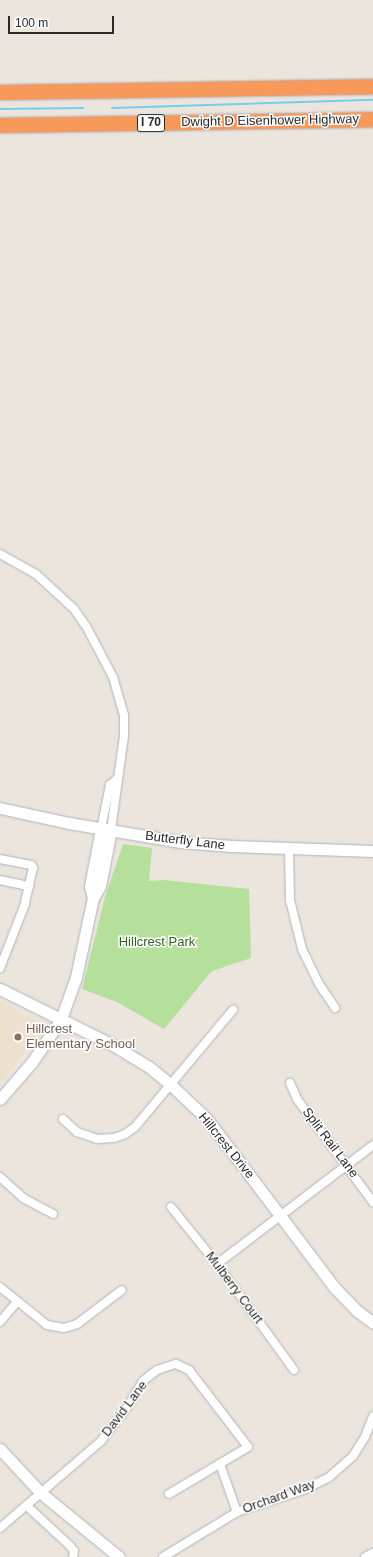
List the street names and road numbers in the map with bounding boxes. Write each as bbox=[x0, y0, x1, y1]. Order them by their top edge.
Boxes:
street label: Dwight D Eisenhower Highway bbox=[181, 112, 359, 130]
road number: I 70 bbox=[136, 113, 166, 133]
street label: Butterfly Lane bbox=[144, 828, 226, 854]
street label: Split Rail Lane bbox=[299, 1105, 361, 1181]
street label: Hillcrest Drive bbox=[195, 1110, 257, 1182]
street label: Mulberry Court bbox=[202, 1249, 266, 1327]
street label: David Lane bbox=[99, 1378, 151, 1440]
street label: Orchard Way bbox=[241, 1477, 317, 1517]

